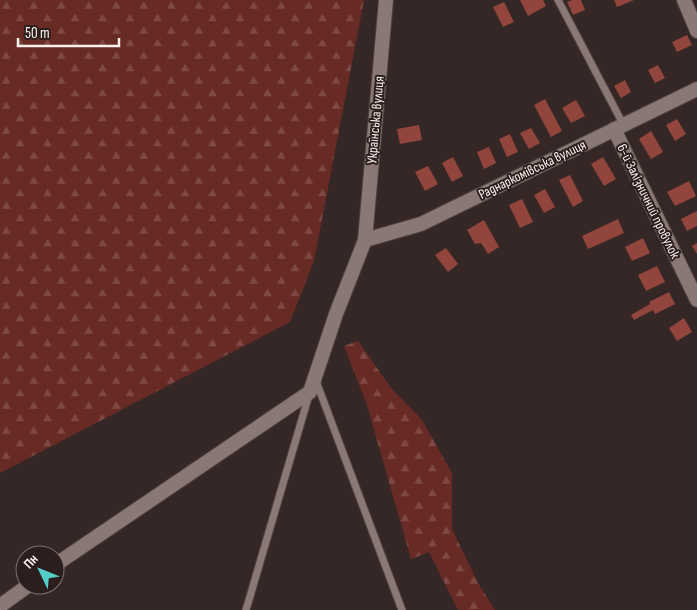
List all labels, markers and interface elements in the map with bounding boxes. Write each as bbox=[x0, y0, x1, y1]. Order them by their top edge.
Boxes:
scale bar bbox=[18, 15, 119, 47]
text: 50 m bbox=[25, 24, 50, 43]
street label: Українська вулиця bbox=[363, 75, 388, 165]
street label: Раднаркомівська вулиця bbox=[476, 136, 589, 203]
street label: 6-й Залізничний провулок bbox=[613, 141, 684, 262]
north arrow bbox=[15, 545, 65, 595]
text: Пн bbox=[20, 551, 42, 572]

